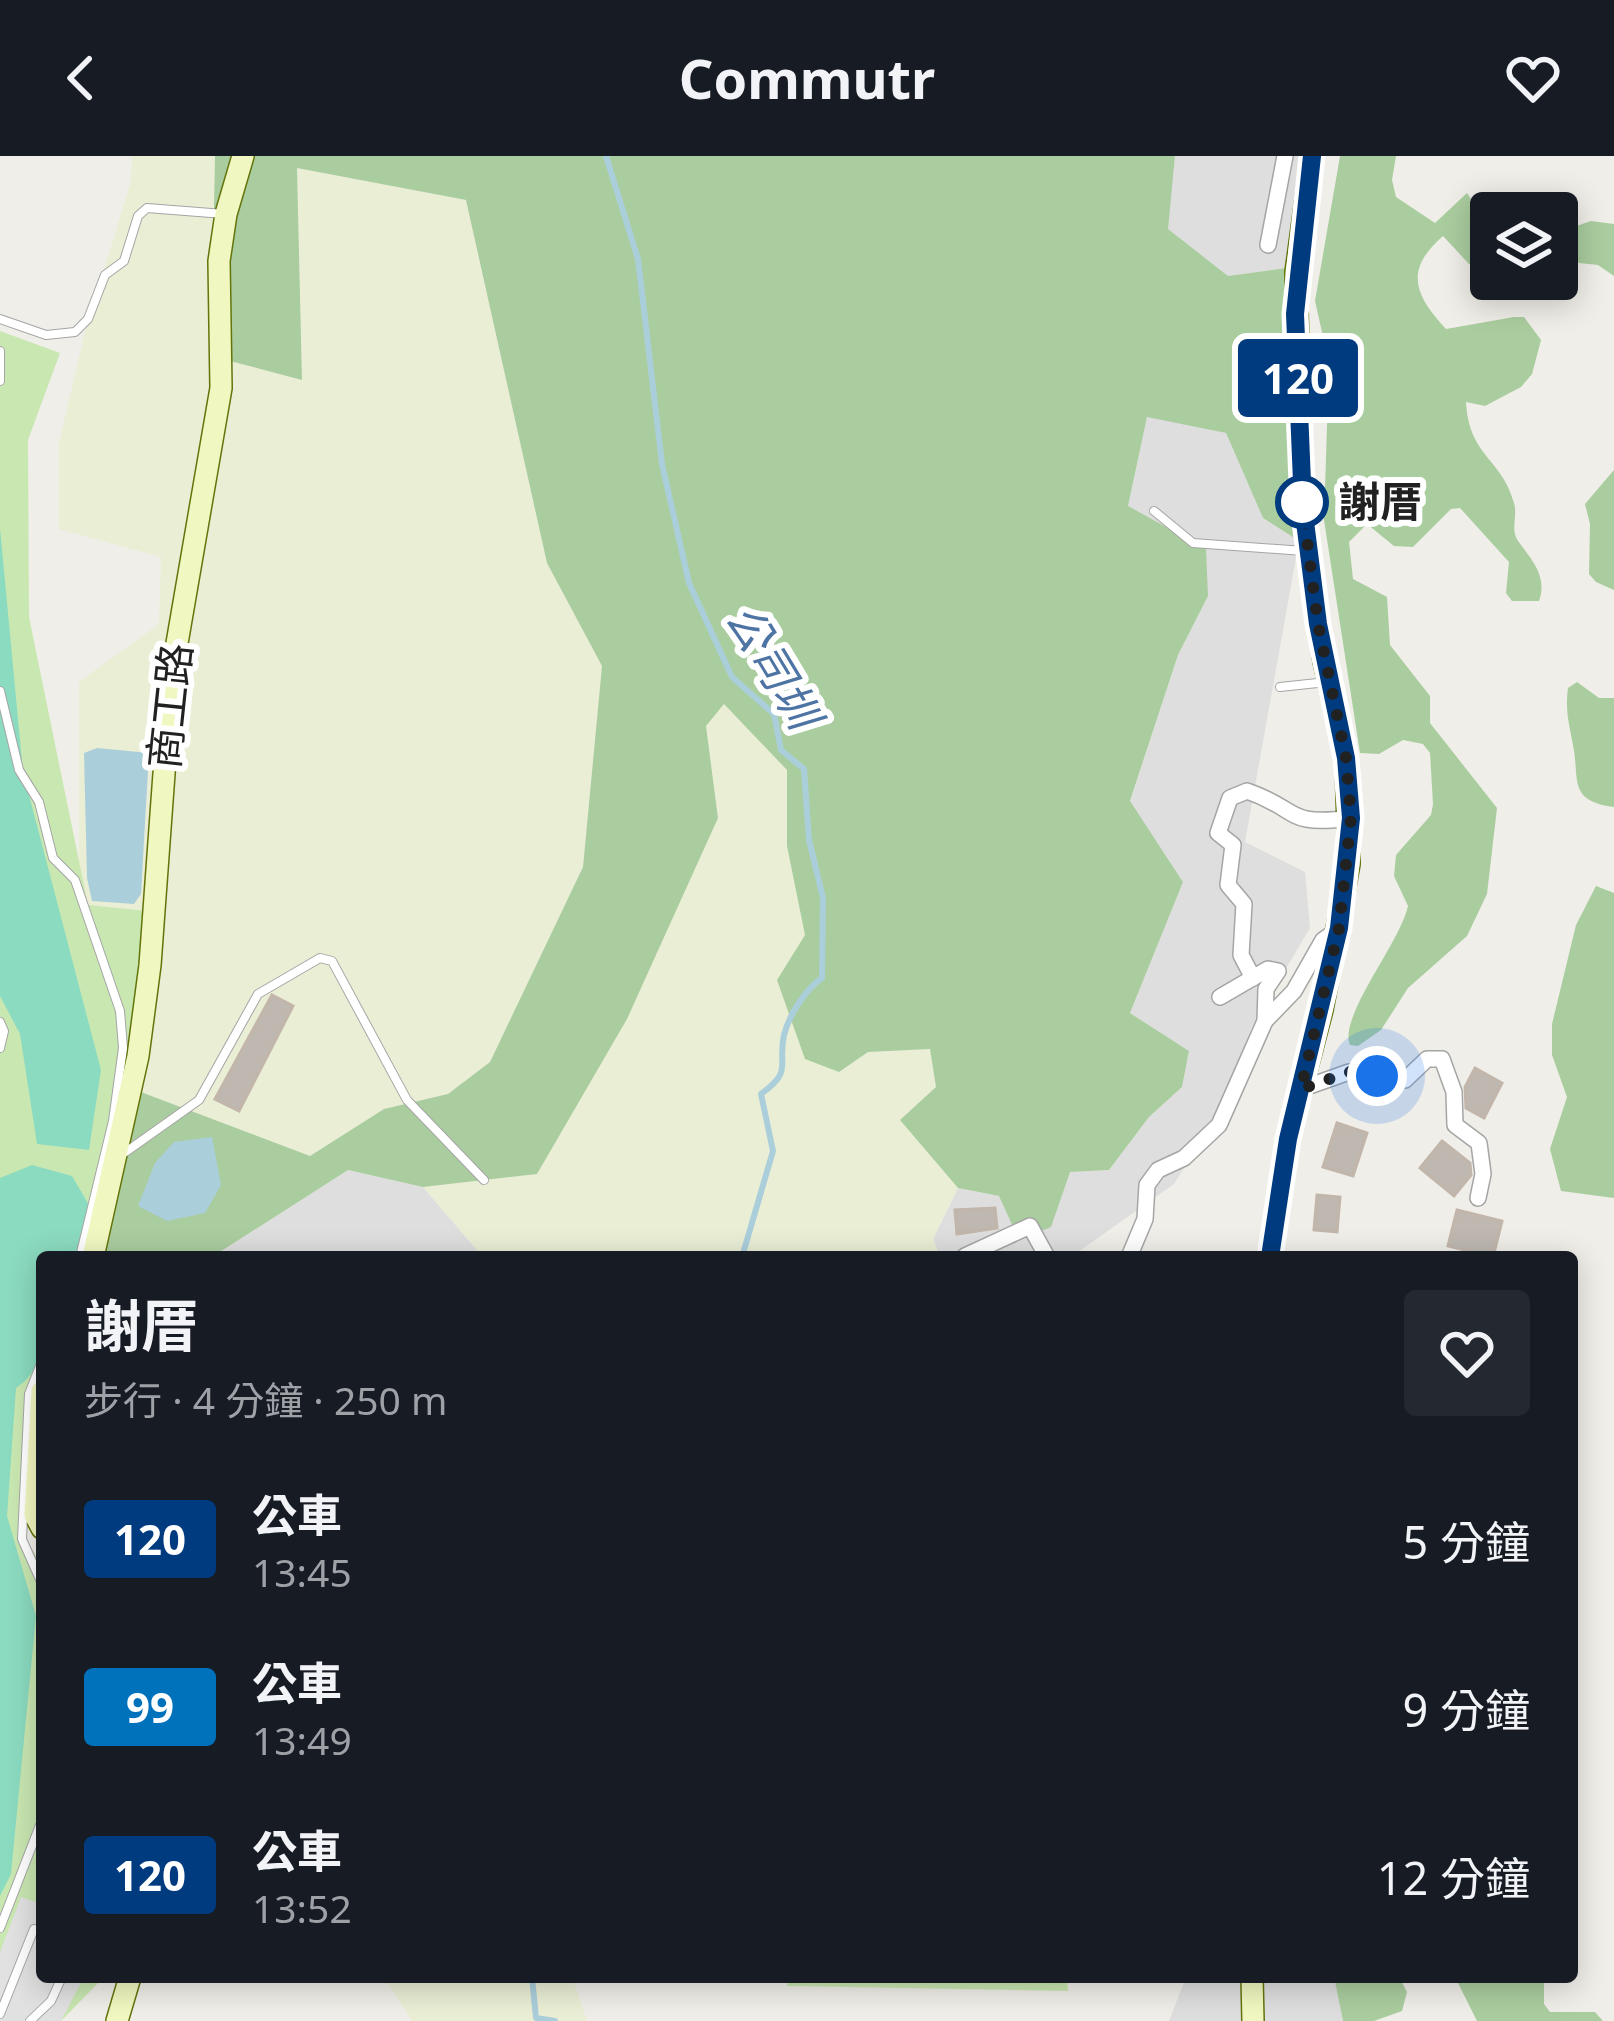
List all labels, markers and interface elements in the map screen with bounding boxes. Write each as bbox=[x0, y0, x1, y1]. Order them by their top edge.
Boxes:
text: Commutr bbox=[679, 41, 935, 115]
icon: back bbox=[48, 45, 114, 111]
icon: heart bbox=[1500, 45, 1566, 111]
map controls bbox=[1470, 192, 1578, 300]
button: layers bbox=[1470, 192, 1578, 300]
line badge: 120 bbox=[1229, 339, 1367, 417]
text: 120 bbox=[1262, 349, 1334, 406]
place label: 謝厝 bbox=[1338, 472, 1422, 529]
marker: 謝厝 bbox=[1277, 477, 1327, 527]
water label: 公司圳 bbox=[713, 592, 838, 744]
street label: 商工路 bbox=[134, 640, 203, 771]
your location bbox=[1347, 1046, 1407, 1106]
text: 謝厝 bbox=[84, 1286, 198, 1364]
button: heart bbox=[1404, 1290, 1530, 1416]
text: 步行 · 4 分鐘 · 250 m bbox=[84, 1373, 447, 1426]
text: 公車 bbox=[252, 1484, 342, 1545]
text: 120 bbox=[114, 1510, 186, 1567]
text: 5 分鐘 bbox=[1403, 1511, 1530, 1572]
text: 13:45 bbox=[252, 1545, 352, 1598]
text: 公車 bbox=[252, 1652, 342, 1713]
text: 99 bbox=[126, 1678, 174, 1735]
text: 9 分鐘 bbox=[1403, 1679, 1530, 1740]
text: 13:49 bbox=[252, 1713, 352, 1766]
text: 公車 bbox=[252, 1820, 342, 1881]
text: 120 bbox=[114, 1846, 186, 1903]
text: 12 分鐘 bbox=[1377, 1847, 1530, 1908]
text: 13:52 bbox=[252, 1881, 352, 1934]

